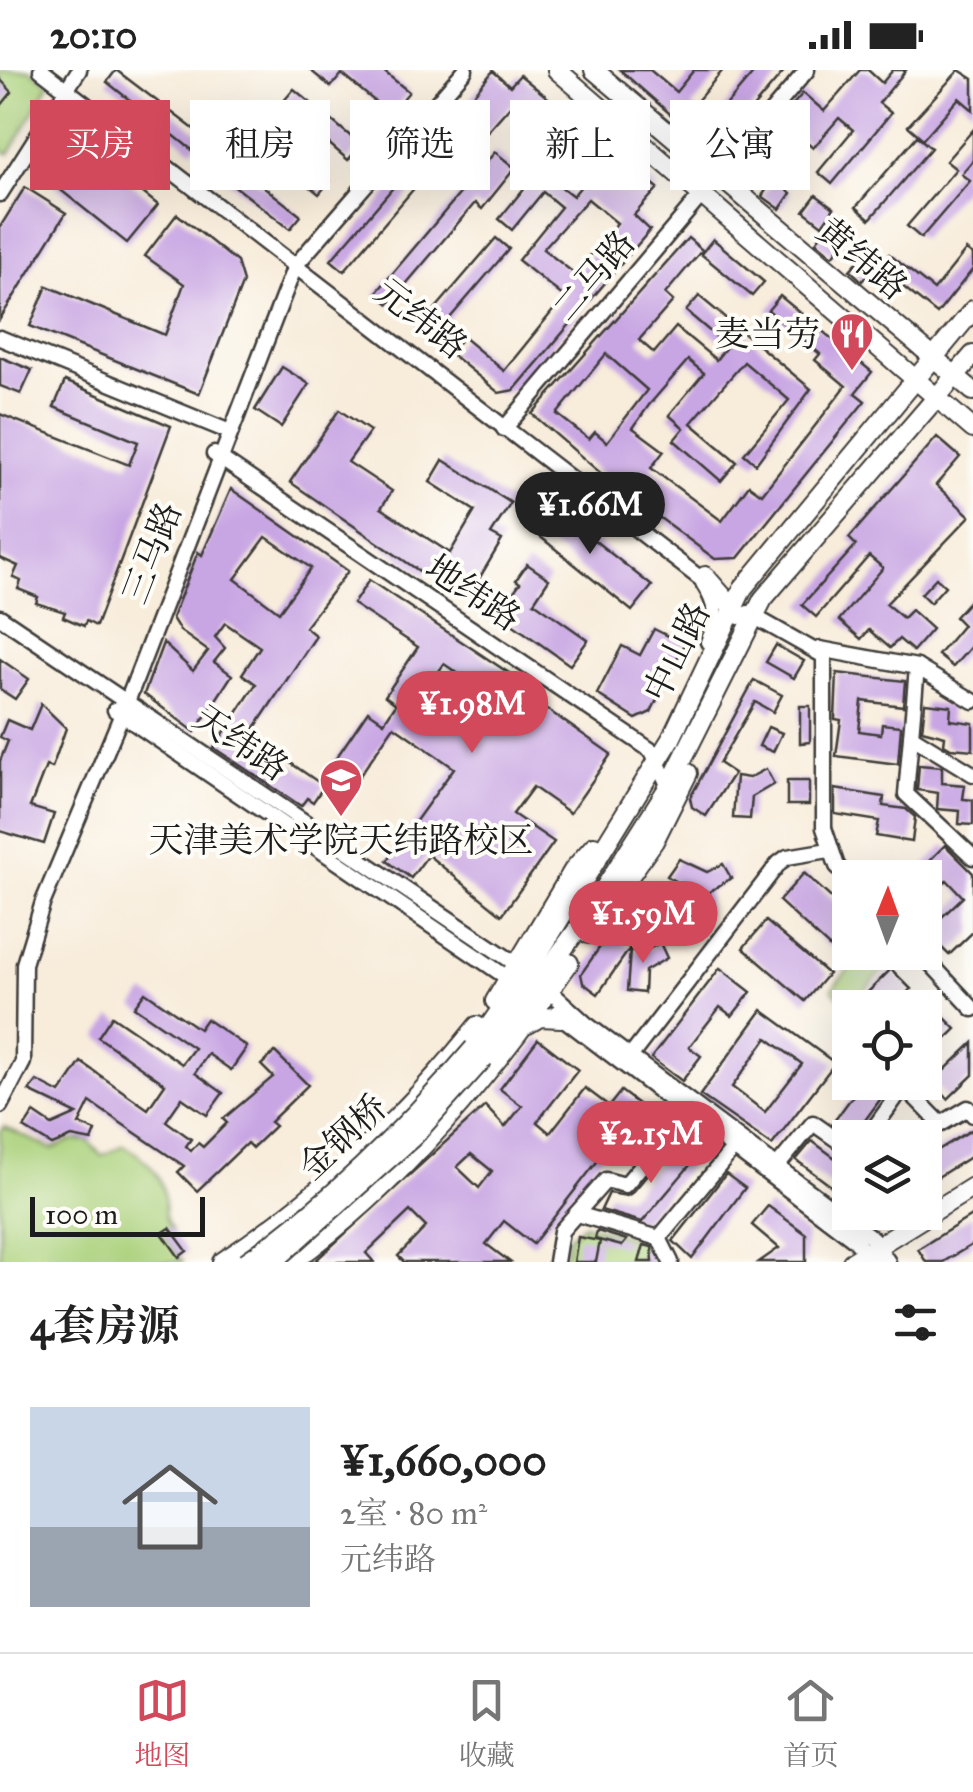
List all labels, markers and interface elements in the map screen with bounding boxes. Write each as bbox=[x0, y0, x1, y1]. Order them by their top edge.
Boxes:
text: 20:10 bbox=[50, 12, 137, 58]
chip: 买房 bbox=[30, 100, 170, 190]
chip: 租房 bbox=[190, 100, 330, 190]
chip: 筛选 bbox=[350, 100, 490, 190]
chip: 新上 bbox=[510, 100, 650, 190]
chip: 公寓 bbox=[670, 100, 810, 190]
street label: 黄纬路 bbox=[808, 209, 916, 309]
street label: 二马路 bbox=[544, 222, 644, 330]
street label: 元纬路 bbox=[366, 270, 476, 368]
restaurant icon: 麦当劳 bbox=[829, 311, 875, 372]
place label: 麦当劳 bbox=[715, 313, 820, 356]
pin: ¥1.66M bbox=[509, 472, 671, 557]
text: ¥1.66M bbox=[537, 485, 643, 524]
street label: 三马路 bbox=[113, 496, 191, 610]
street label: 地纬路 bbox=[417, 546, 529, 640]
street label: 中山路 bbox=[635, 595, 719, 709]
pin: ¥1.98M bbox=[391, 671, 553, 756]
text: ¥1.98M bbox=[418, 684, 526, 723]
street label: 天纬路 bbox=[185, 696, 297, 790]
school or university icon: 天津美术学院天纬路校区 bbox=[318, 757, 364, 818]
place label: 天津美术学院天纬路校区 bbox=[148, 819, 534, 862]
north arrow bbox=[832, 860, 942, 970]
map controls bbox=[832, 860, 942, 1230]
pin: ¥1.59M bbox=[562, 881, 724, 966]
text: ¥1.59M bbox=[591, 894, 695, 933]
button: locate bbox=[832, 990, 942, 1100]
street label: 金钢桥 bbox=[290, 1085, 396, 1189]
pin: ¥2.15M bbox=[570, 1101, 732, 1186]
text: ¥2.15M bbox=[599, 1114, 703, 1153]
button: layers bbox=[832, 1120, 942, 1230]
scale bar bbox=[30, 1192, 205, 1236]
text: 100 m bbox=[45, 1197, 118, 1232]
icon: filters bbox=[888, 1295, 943, 1350]
text: 4套房源 bbox=[30, 1300, 179, 1352]
text: ¥1,660,000 bbox=[340, 1435, 547, 1487]
icon: home bbox=[110, 1447, 230, 1567]
text: 2室 · 80 m² bbox=[340, 1494, 487, 1533]
text: 元纬路 bbox=[340, 1540, 436, 1579]
tab: 地图 bbox=[134, 1673, 190, 1773]
tab: 收藏 bbox=[458, 1673, 515, 1773]
tab: 首页 bbox=[783, 1673, 839, 1773]

